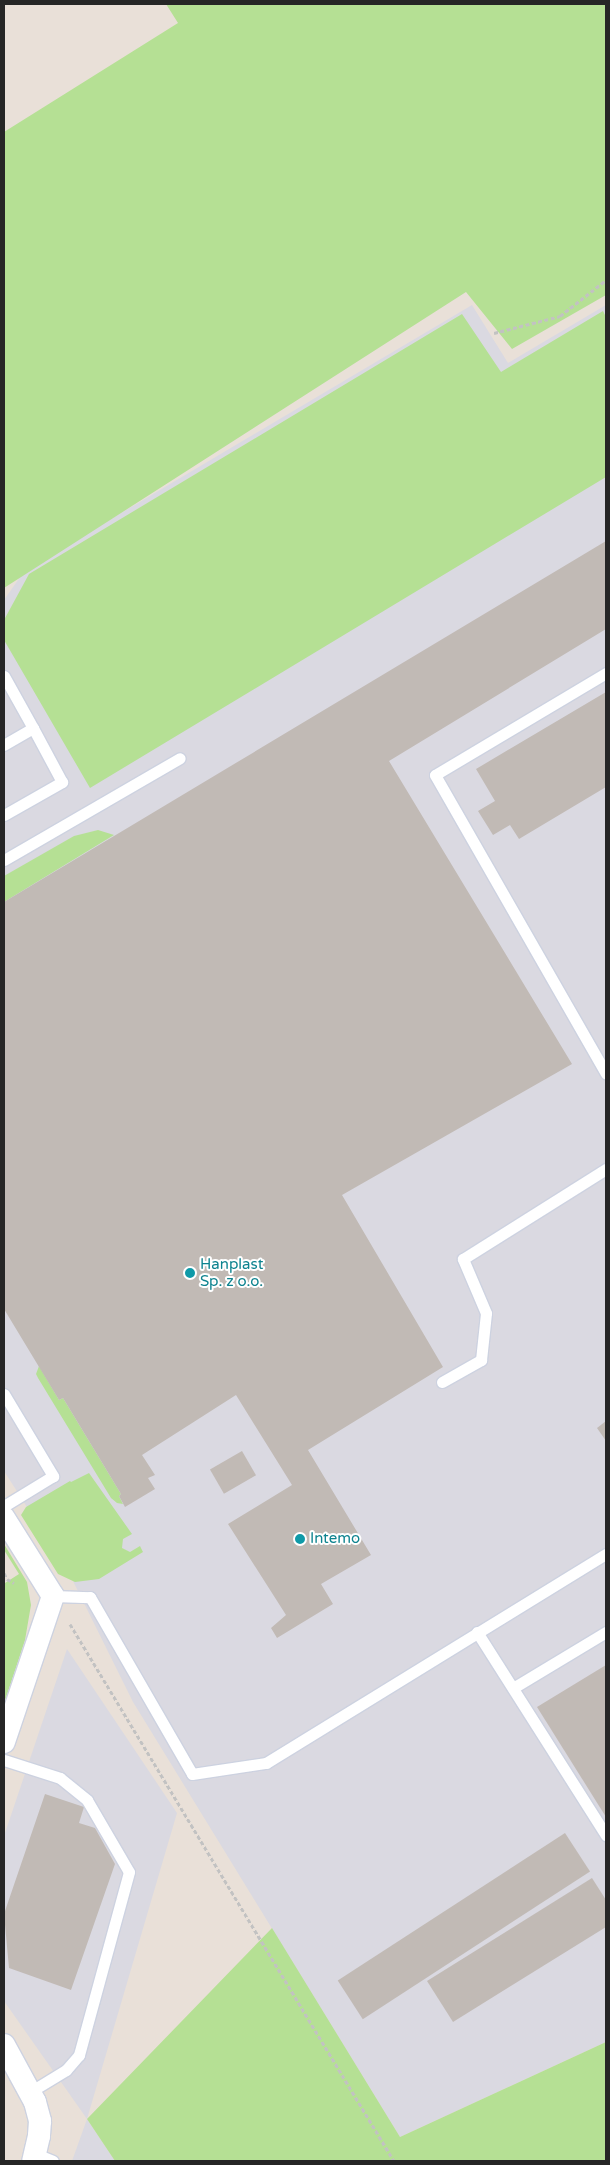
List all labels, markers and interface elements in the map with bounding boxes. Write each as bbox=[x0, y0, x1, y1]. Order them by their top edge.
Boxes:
place label: Hanplast Sp. z o.o. bbox=[200, 1255, 263, 1290]
marker: Hanplast Sp. z o.o. bbox=[184, 1267, 196, 1279]
place label: Intemo bbox=[310, 1530, 360, 1548]
marker: Intemo bbox=[294, 1533, 306, 1545]

